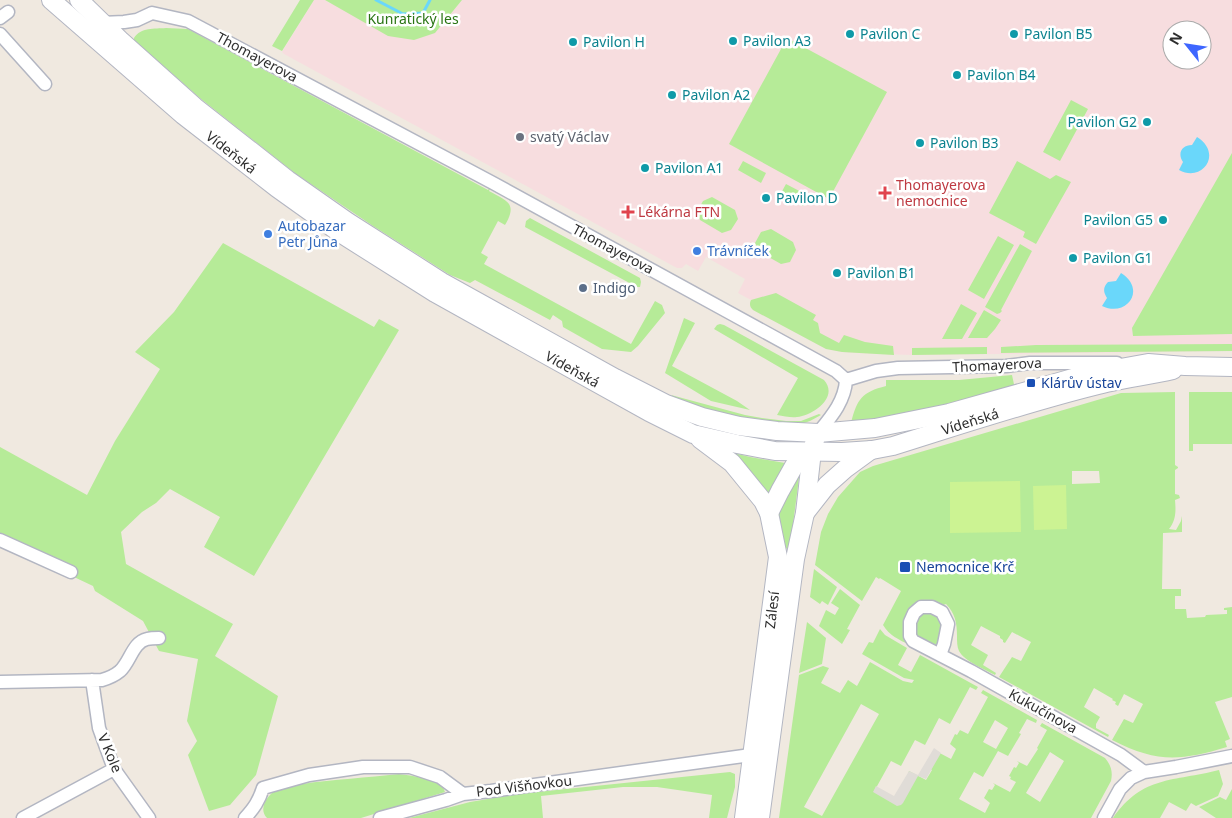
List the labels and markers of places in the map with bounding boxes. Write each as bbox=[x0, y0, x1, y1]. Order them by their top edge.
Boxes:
place label: Pavilon C bbox=[860, 24, 920, 43]
place label: Pavilon B5 bbox=[1024, 24, 1093, 43]
marker: Pavilon C bbox=[844, 28, 856, 40]
marker: Pavilon B5 bbox=[1008, 28, 1020, 40]
place label: Pavilon A3 bbox=[743, 31, 811, 50]
place label: Pavilon H bbox=[583, 32, 645, 51]
marker: Pavilon A3 bbox=[727, 35, 739, 47]
marker: Pavilon H bbox=[567, 36, 579, 48]
place label: Pavilon B4 bbox=[967, 65, 1036, 84]
marker: Pavilon B4 bbox=[951, 69, 963, 81]
place label: Pavilon A2 bbox=[682, 85, 750, 104]
marker: Pavilon A2 bbox=[666, 89, 678, 101]
place label: Pavilon G2 bbox=[1067, 112, 1137, 131]
marker: Pavilon G2 bbox=[1141, 116, 1153, 128]
place label: svatý Václav bbox=[530, 127, 610, 146]
marker: svatý Václav bbox=[514, 131, 526, 143]
place label: Pavilon B3 bbox=[930, 133, 999, 152]
marker: Pavilon B3 bbox=[914, 137, 926, 149]
place label: Pavilon A1 bbox=[655, 158, 723, 177]
marker: Pavilon A1 bbox=[639, 162, 651, 174]
place label: Thomayerova nemocnice bbox=[896, 175, 986, 210]
marker: Thomayerova nemocnice bbox=[878, 186, 892, 200]
place label: Pavilon D bbox=[776, 188, 838, 207]
marker: Pavilon D bbox=[760, 192, 772, 204]
place label: Lékárna FTN bbox=[638, 202, 720, 221]
marker: Lékárna FTN bbox=[622, 206, 634, 218]
place label: Pavilon G5 bbox=[1083, 210, 1153, 229]
marker: Pavilon G5 bbox=[1157, 214, 1169, 226]
place label: Autobazar Petr Jůna bbox=[278, 216, 346, 251]
marker: Autobazar Petr Jůna bbox=[262, 228, 274, 240]
place label: Trávníček bbox=[707, 241, 769, 260]
marker: Trávníček bbox=[691, 245, 703, 257]
place label: Pavilon G1 bbox=[1083, 248, 1153, 267]
marker: Pavilon G1 bbox=[1067, 252, 1079, 264]
place label: Pavilon B1 bbox=[847, 263, 916, 282]
marker: Pavilon B1 bbox=[831, 267, 843, 279]
place label: Indigo bbox=[593, 278, 636, 297]
marker: Indigo bbox=[577, 282, 589, 294]
place label: Klárův ústav bbox=[1041, 373, 1123, 392]
marker: Klárův ústav bbox=[1025, 377, 1037, 389]
place label: Nemocnice Krč bbox=[916, 557, 1015, 576]
marker: Nemocnice Krč bbox=[898, 560, 912, 574]

